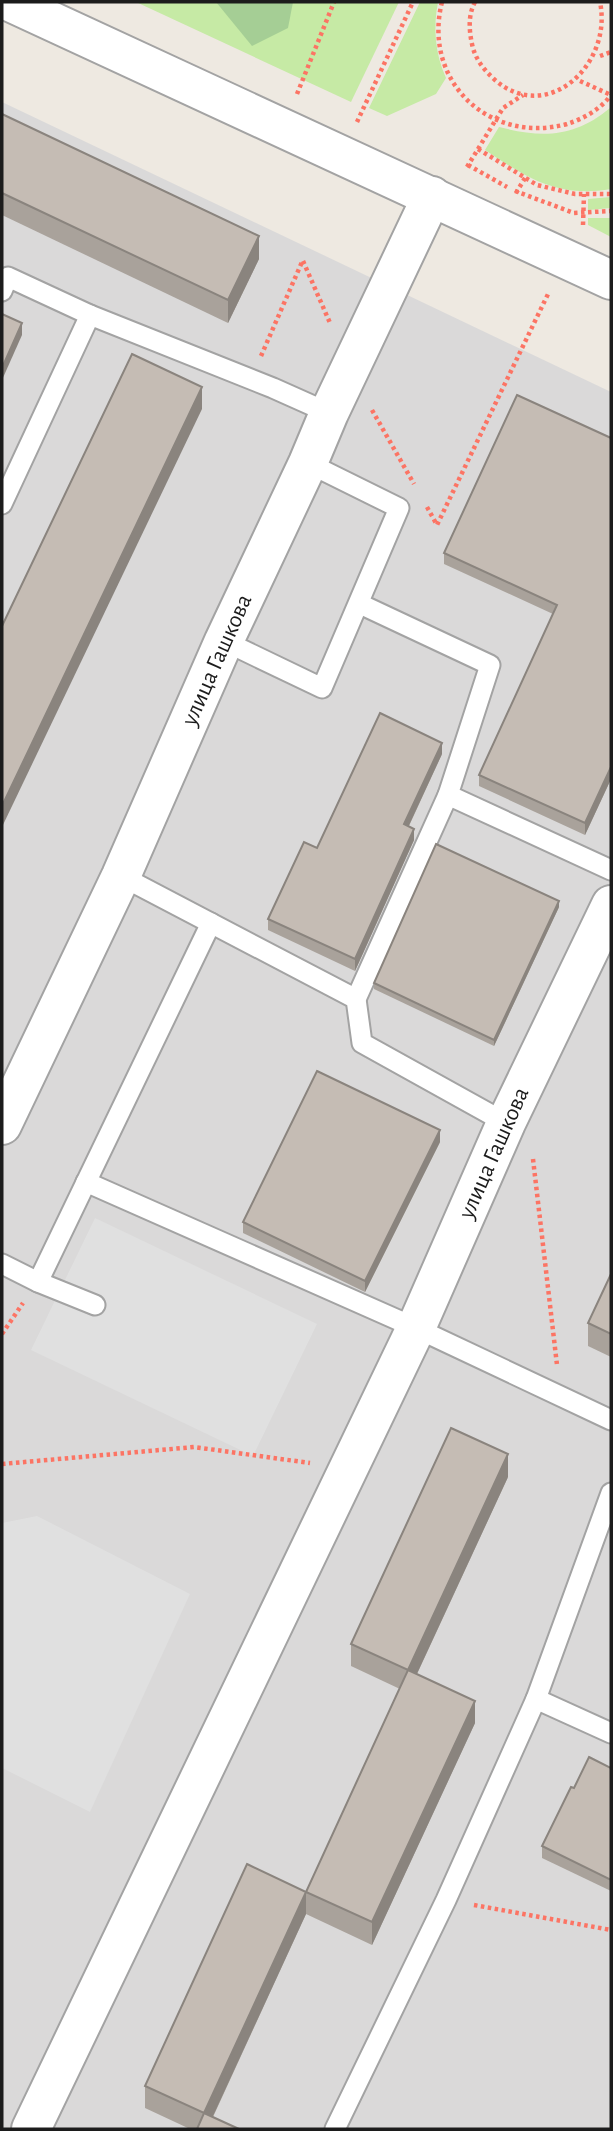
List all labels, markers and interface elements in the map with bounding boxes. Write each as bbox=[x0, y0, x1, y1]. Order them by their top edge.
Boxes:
street label: улица Гашкова bbox=[177, 591, 257, 730]
street label: улица Гашкова bbox=[454, 1084, 534, 1223]

